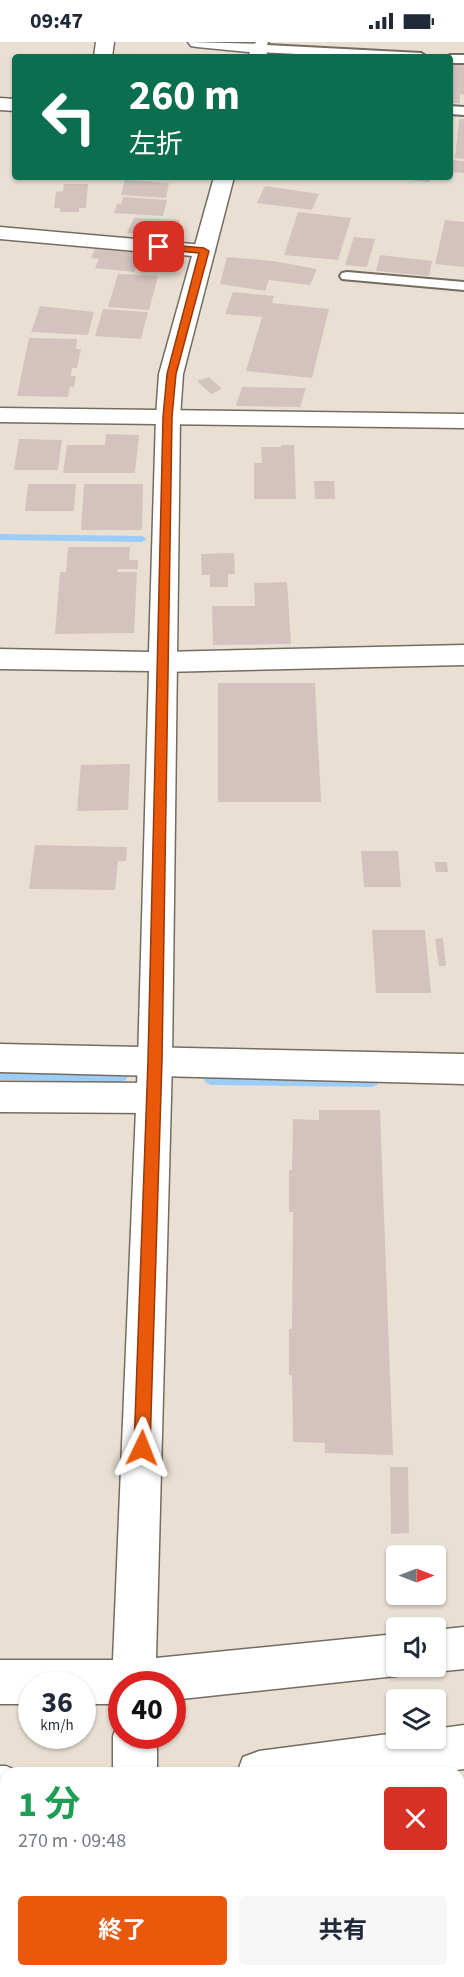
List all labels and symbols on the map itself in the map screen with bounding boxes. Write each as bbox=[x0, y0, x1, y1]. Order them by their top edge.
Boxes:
pin bbox=[133, 221, 184, 272]
position arrow bbox=[110, 1416, 174, 1480]
north arrow bbox=[386, 1545, 446, 1605]
speed limit sign: 40 bbox=[108, 1671, 186, 1749]

